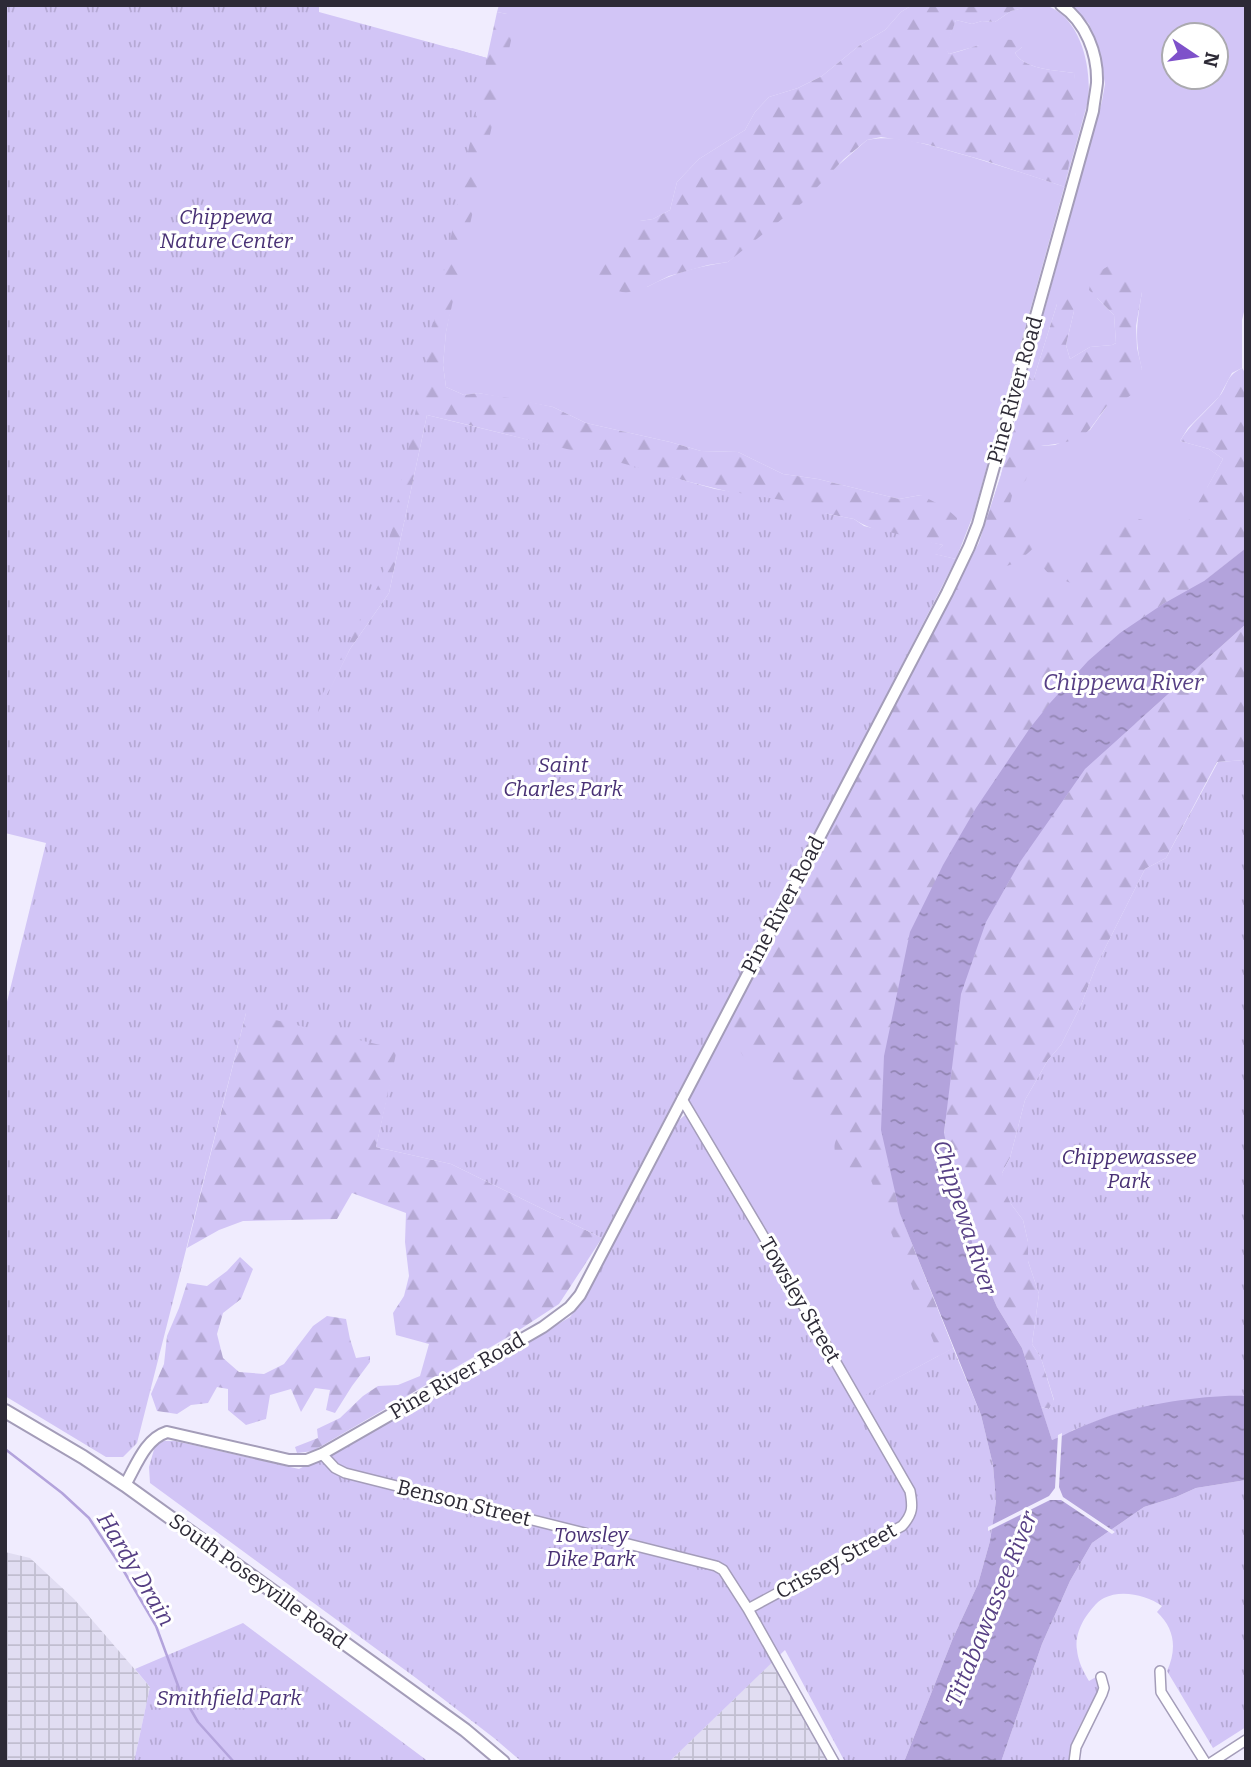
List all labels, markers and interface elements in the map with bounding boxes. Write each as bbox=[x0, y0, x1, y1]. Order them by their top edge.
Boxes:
north arrow bbox=[1160, 21, 1230, 91]
text: N bbox=[1198, 50, 1224, 70]
park label: Chippewa Nature Center bbox=[160, 204, 294, 254]
street label: Pine River Road bbox=[982, 313, 1048, 467]
water label: Chippewa River bbox=[1043, 668, 1205, 696]
park label: Saint Charles Park bbox=[503, 752, 623, 802]
street label: Pine River Road bbox=[736, 832, 830, 978]
water label: Chippewa River bbox=[927, 1137, 1004, 1299]
park label: Chippewassee Park bbox=[1061, 1144, 1197, 1194]
street label: Towsley Street bbox=[754, 1232, 847, 1368]
street label: Pine River Road bbox=[385, 1327, 529, 1425]
street label: Benson Street bbox=[394, 1474, 534, 1532]
water label: Tittabawassee River bbox=[939, 1506, 1044, 1711]
water label: Hardy Drain bbox=[91, 1507, 181, 1631]
street label: South Poseyville Road bbox=[164, 1508, 352, 1654]
street label: Crissey Street bbox=[771, 1517, 901, 1605]
park label: Towsley Dike Park bbox=[546, 1522, 637, 1572]
park label: Smithfield Park bbox=[156, 1685, 302, 1711]

